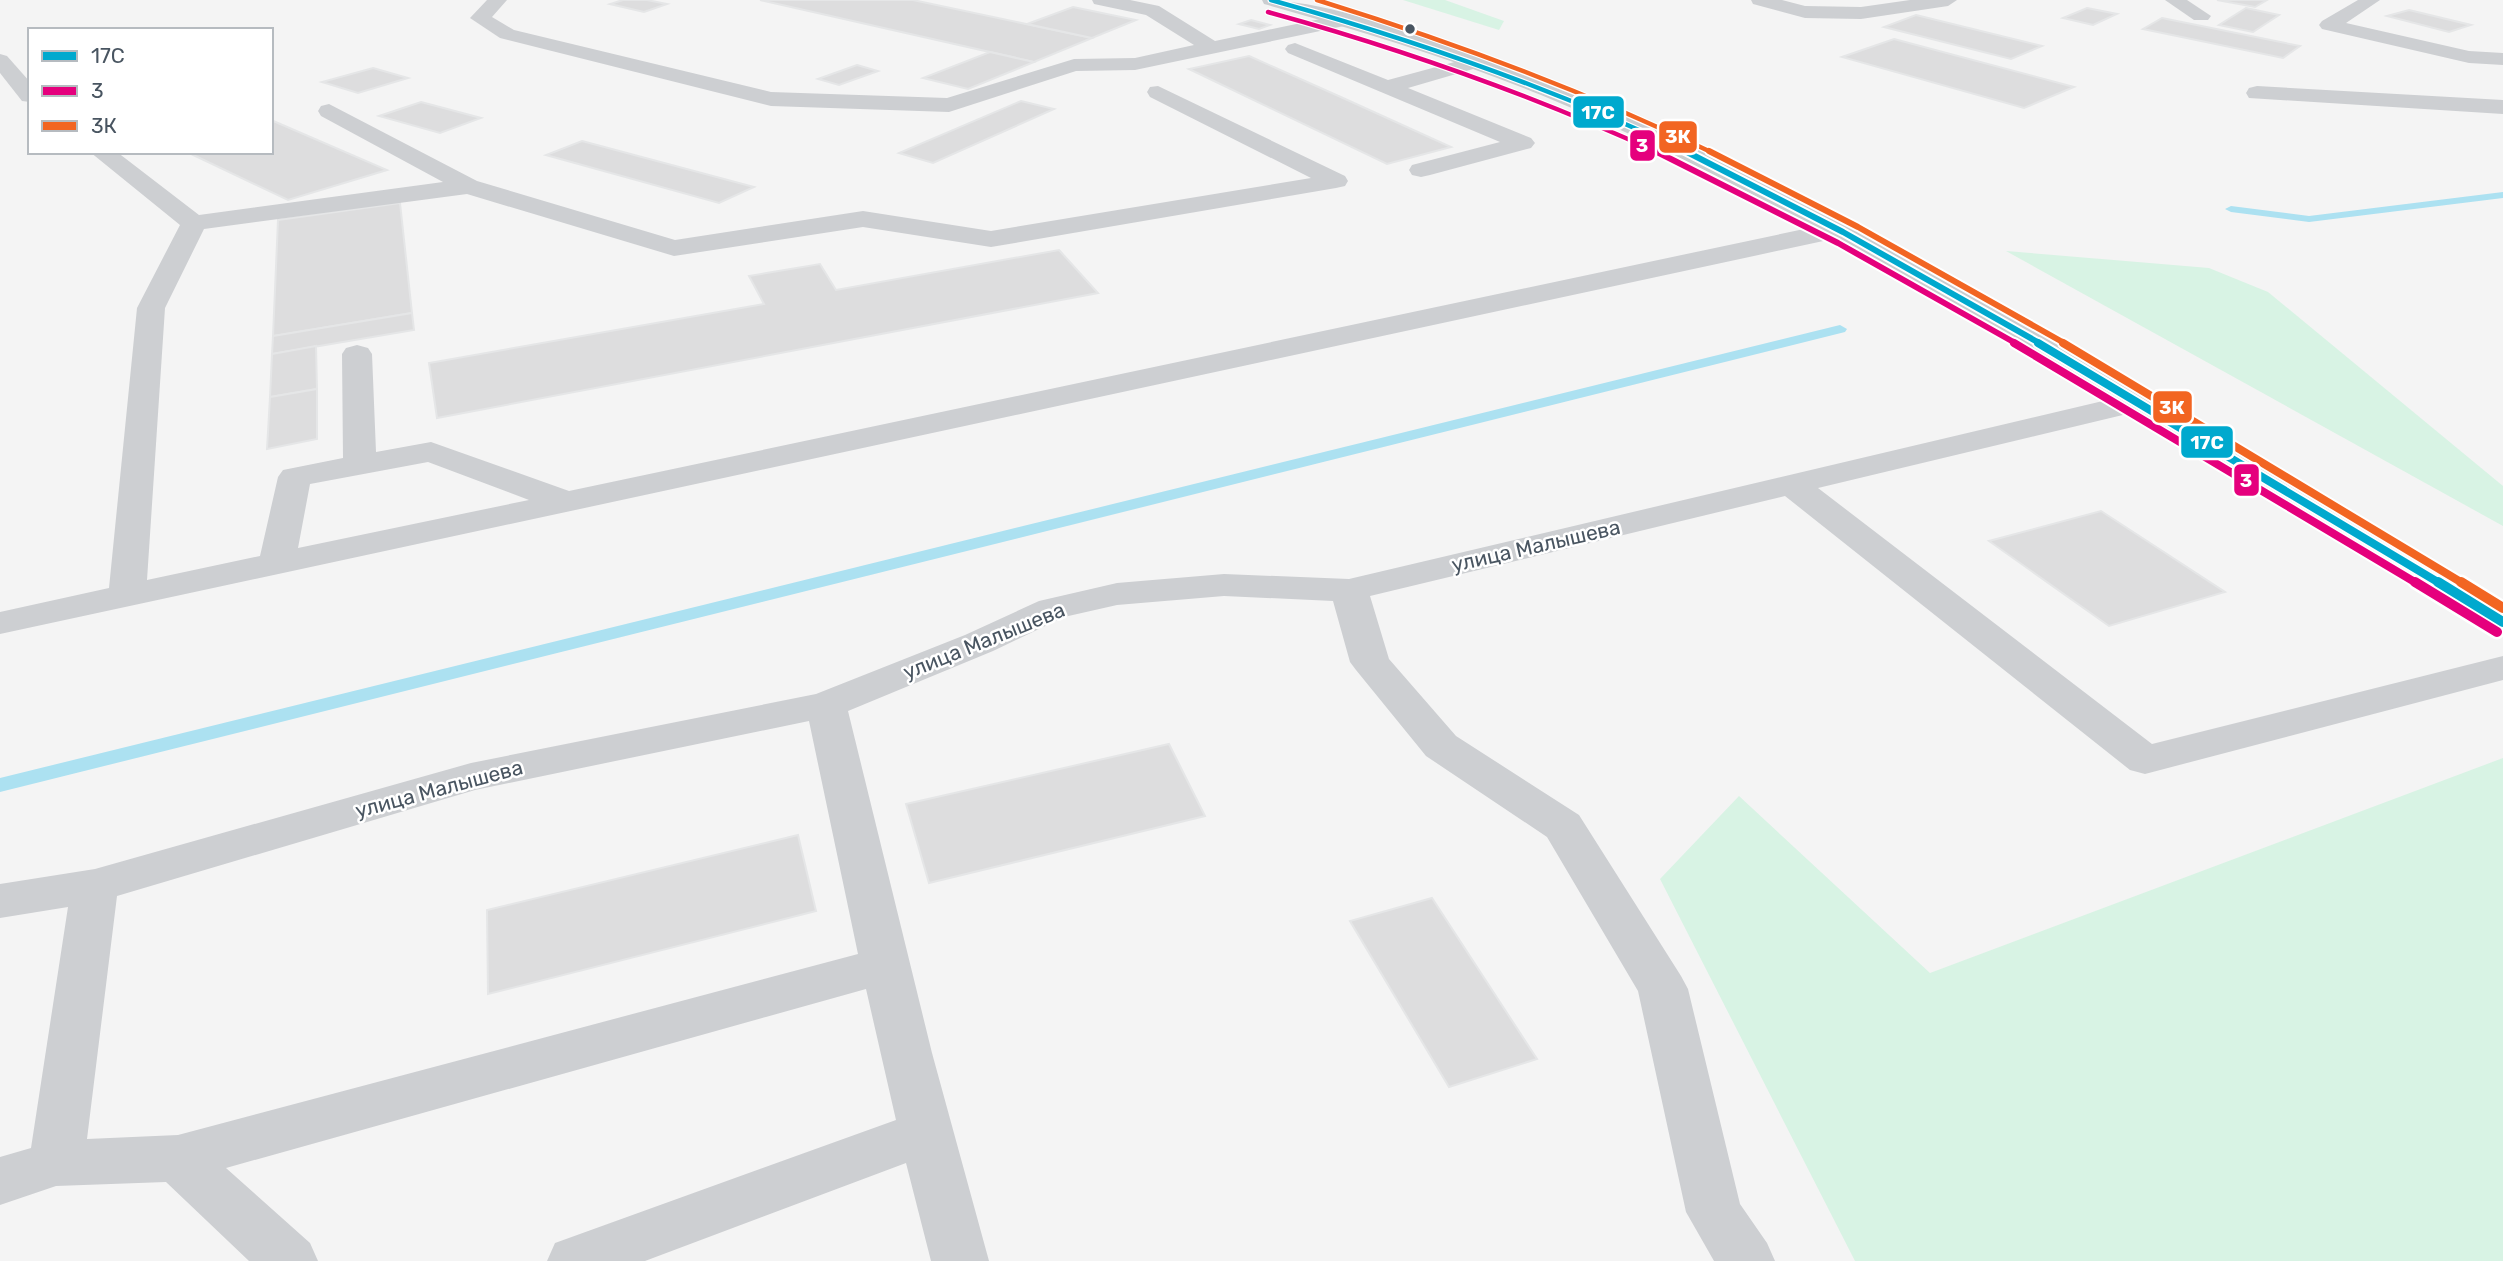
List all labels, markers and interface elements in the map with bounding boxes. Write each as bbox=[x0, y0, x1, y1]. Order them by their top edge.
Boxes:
unlabelled marker bbox=[1403, 22, 1417, 36]
legend bbox=[28, 28, 273, 154]
text: 17С bbox=[91, 43, 125, 68]
text: 3 bbox=[91, 78, 104, 103]
line badge: 17С bbox=[1572, 95, 1625, 129]
text: 17С bbox=[1581, 101, 1615, 124]
text: 3К bbox=[91, 113, 117, 138]
line badge: 3К bbox=[1658, 120, 1698, 154]
text: 3К bbox=[1665, 125, 1691, 148]
line badge: 3 bbox=[1629, 129, 1656, 162]
text: 3 bbox=[1636, 134, 1648, 157]
line badge: 3К bbox=[2152, 390, 2193, 424]
text: 3К bbox=[2159, 396, 2185, 419]
line badge: 17С bbox=[2180, 425, 2234, 459]
text: 17С bbox=[2190, 431, 2224, 454]
line badge: 3 bbox=[2233, 463, 2260, 497]
text: 3 bbox=[2240, 469, 2252, 492]
street label: улица Малышева bbox=[1449, 514, 1623, 577]
street label: улица Малышева bbox=[899, 597, 1068, 684]
street label: улица Малышева bbox=[352, 754, 525, 823]

